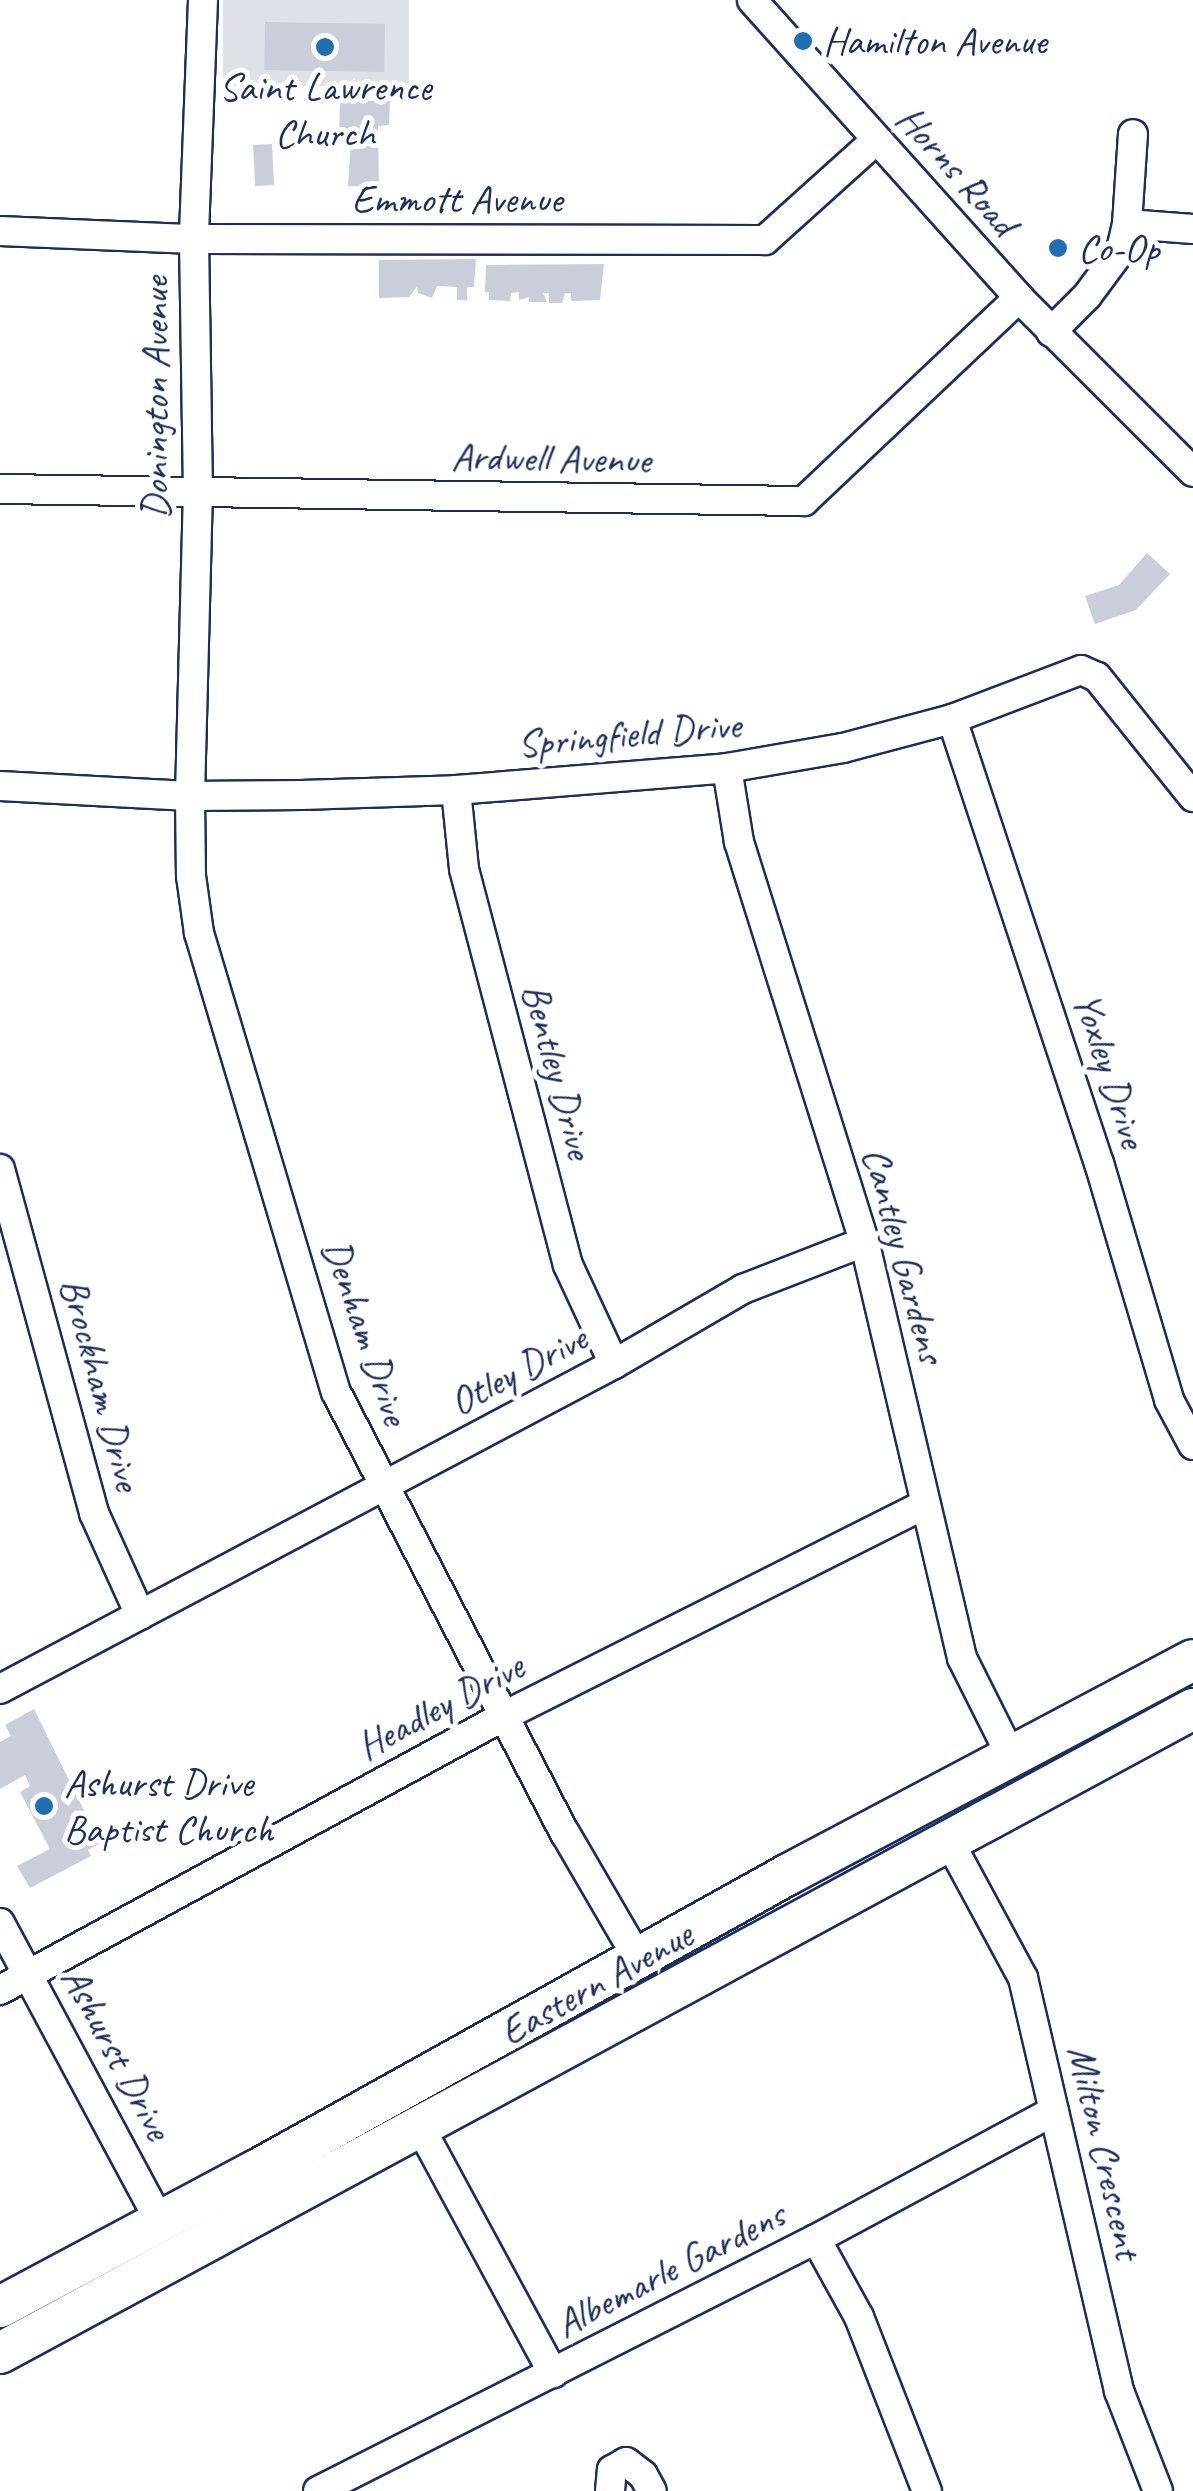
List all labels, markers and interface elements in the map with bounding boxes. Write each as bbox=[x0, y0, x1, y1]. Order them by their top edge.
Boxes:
place label: Hamilton Avenue bbox=[823, 17, 1047, 65]
marker: Hamilton Avenue bbox=[792, 30, 814, 52]
marker: Saint Lawrence Church bbox=[314, 36, 336, 58]
place label: Saint Lawrence Church bbox=[219, 63, 431, 157]
street label: Horns Road bbox=[886, 95, 1028, 245]
street label: Emmott Avenue bbox=[352, 175, 562, 223]
place label: Co-Op bbox=[1078, 224, 1159, 272]
marker: Co-Op bbox=[1047, 237, 1069, 259]
street label: Donington Avenue bbox=[131, 277, 179, 519]
street label: Ardwell Avenue bbox=[451, 432, 651, 484]
street label: Springfield Drive bbox=[515, 700, 743, 768]
street label: Bentley Drive bbox=[512, 978, 604, 1164]
street label: Yoxley Drive bbox=[1062, 986, 1158, 1154]
street label: Cantley Gardens bbox=[852, 1141, 956, 1369]
street label: Denham Drive bbox=[312, 1233, 420, 1431]
street label: Brockham Drive bbox=[50, 1272, 152, 1496]
street label: Otley Drive bbox=[441, 1314, 595, 1426]
street label: Headley Drive bbox=[348, 1642, 532, 1770]
place label: Ashurst Drive Baptist Church bbox=[64, 1759, 275, 1853]
marker: Ashurst Drive Baptist Church bbox=[33, 1795, 55, 1817]
street label: Eastern Avenue bbox=[491, 1910, 701, 2056]
street label: Ashurst Drive bbox=[51, 1958, 183, 2148]
street label: Milton Crescent bbox=[1057, 2041, 1153, 2263]
street label: Albemarle Gardens bbox=[547, 2191, 793, 2347]

